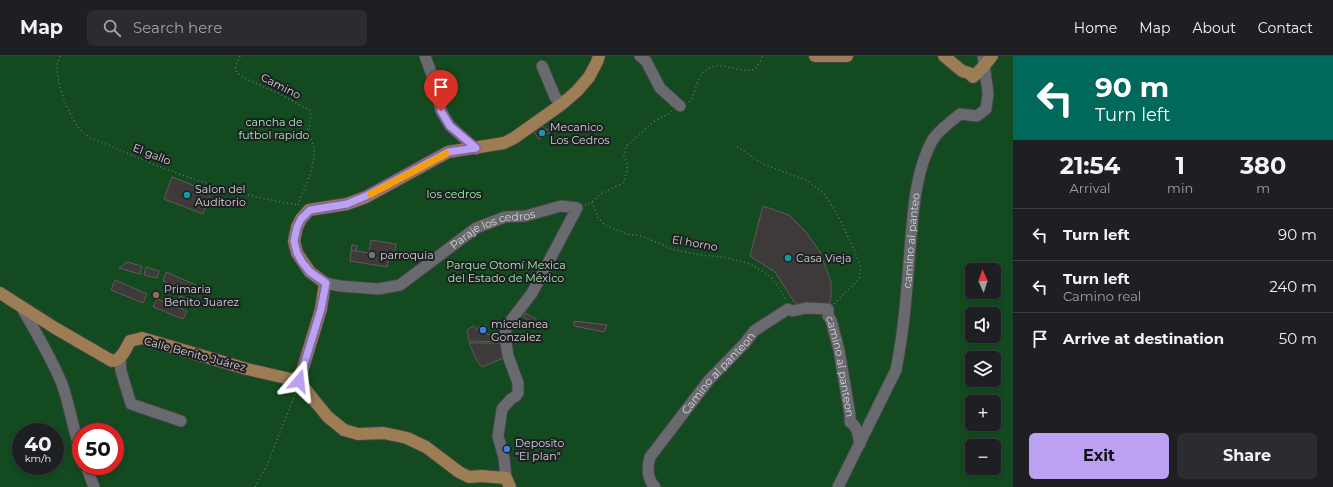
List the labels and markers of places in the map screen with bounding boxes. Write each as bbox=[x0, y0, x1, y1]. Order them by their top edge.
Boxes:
pin bbox=[424, 70, 458, 111]
place label: Mecanico Los Cedros bbox=[550, 120, 610, 147]
marker: Mecanico Los Cedros bbox=[537, 128, 547, 138]
place label: Salon del Auditorio bbox=[195, 182, 246, 209]
marker: Salon del Auditorio bbox=[182, 190, 192, 200]
place label: parroquia bbox=[380, 248, 434, 262]
marker: parroquia bbox=[367, 250, 377, 260]
place label: Casa Vieja bbox=[796, 251, 851, 265]
marker: Casa Vieja bbox=[783, 253, 793, 263]
place label: Primaria Benito Juarez bbox=[164, 282, 240, 309]
marker: Primaria Benito Juarez bbox=[151, 290, 161, 300]
place label: micelanea Gonzalez bbox=[491, 317, 548, 344]
marker: micelanea Gonzalez bbox=[478, 325, 488, 335]
place label: Deposito "El plan" bbox=[515, 436, 565, 463]
marker: Deposito "El plan" bbox=[502, 444, 512, 454]

